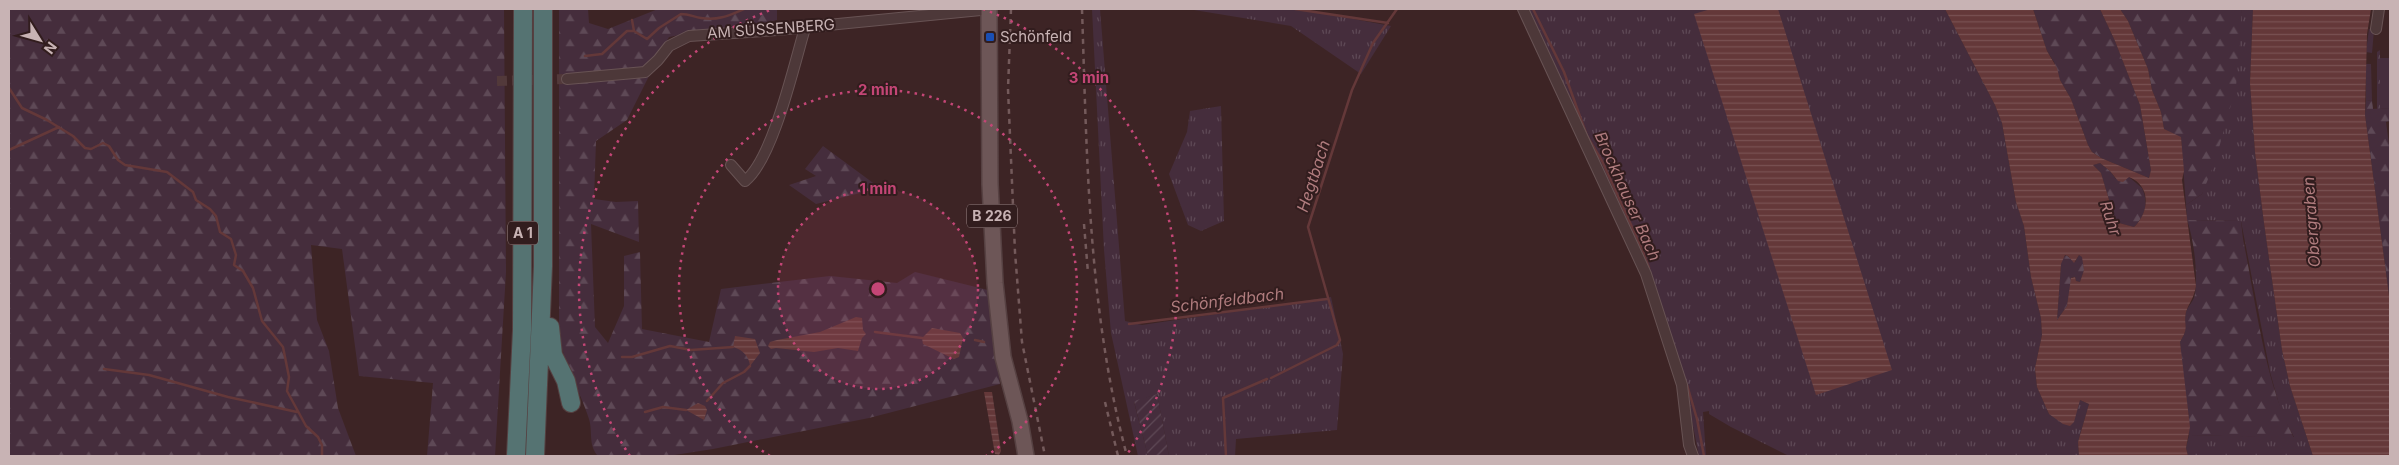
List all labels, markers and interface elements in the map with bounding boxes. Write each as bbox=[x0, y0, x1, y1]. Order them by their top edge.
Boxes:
north arrow bbox=[15, 15, 65, 65]
street label: AM SÜSSENBERG bbox=[706, 15, 836, 42]
place label: Schönfeld bbox=[1000, 27, 1072, 46]
marker: Schönfeld bbox=[984, 31, 996, 43]
text: N bbox=[41, 39, 61, 58]
text: 3 min bbox=[1069, 68, 1109, 87]
text: 2 min bbox=[858, 80, 898, 99]
water label: Brockhauser Bach bbox=[1590, 128, 1666, 264]
water label: Hegtbach bbox=[1292, 138, 1334, 214]
water label: Obergraben bbox=[2298, 176, 2324, 268]
text: 1 min bbox=[859, 179, 897, 198]
water label: Ruhr bbox=[2096, 198, 2126, 239]
road number: B 226 bbox=[967, 205, 1017, 228]
road number: A 1 bbox=[508, 222, 538, 244]
centre of rings bbox=[869, 280, 887, 298]
water label: Schönfeldbach bbox=[1169, 283, 1285, 317]

